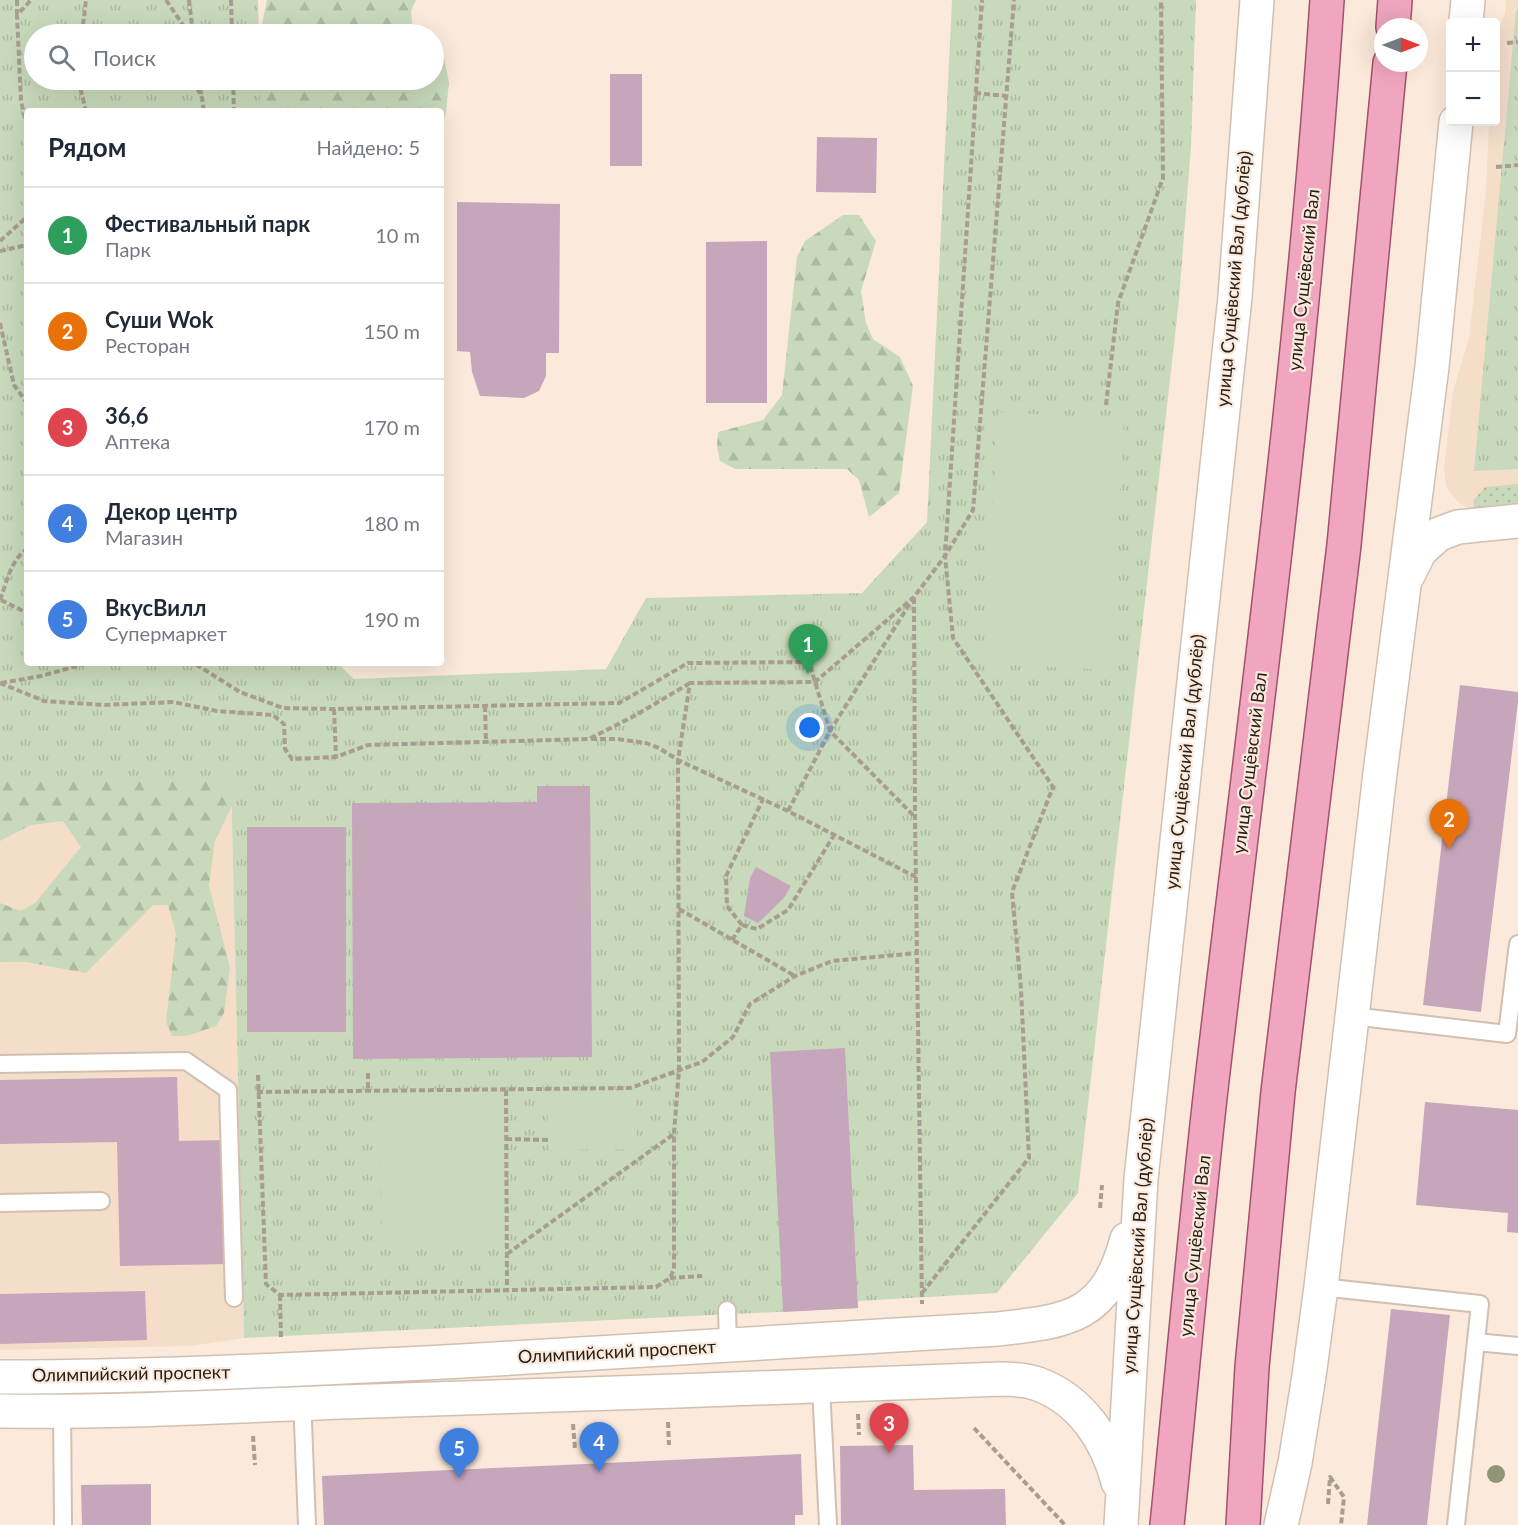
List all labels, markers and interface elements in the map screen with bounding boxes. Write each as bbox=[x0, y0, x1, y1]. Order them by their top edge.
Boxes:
north arrow bbox=[1374, 18, 1428, 72]
map controls bbox=[1446, 18, 1500, 126]
button: + bbox=[1446, 18, 1500, 72]
search box bbox=[24, 24, 444, 90]
icon: search bbox=[45, 41, 78, 74]
text: Поиск bbox=[93, 44, 156, 71]
button: − bbox=[1446, 72, 1500, 126]
text: Рядом bbox=[48, 131, 126, 163]
text: Найдено: 5 bbox=[317, 135, 420, 159]
street label: улица Сущёвский Вал (дублёр) bbox=[1211, 150, 1255, 408]
street label: улица Сущёвский Вал bbox=[1283, 188, 1324, 372]
text: Фестивальный парк bbox=[105, 210, 310, 237]
text: 1 bbox=[62, 223, 73, 247]
text: 10 m bbox=[375, 223, 420, 247]
text: Парк bbox=[105, 237, 151, 261]
text: Суши Wok bbox=[105, 306, 213, 333]
text: 2 bbox=[62, 319, 73, 343]
text: 150 m bbox=[364, 319, 420, 343]
text: Ресторан bbox=[105, 333, 190, 357]
text: 36,6 bbox=[105, 402, 148, 429]
text: 3 bbox=[62, 415, 73, 439]
text: 170 m bbox=[364, 415, 420, 439]
text: Аптека bbox=[105, 429, 170, 453]
text: Декор центр bbox=[105, 498, 237, 525]
text: 4 bbox=[62, 511, 73, 535]
text: 180 m bbox=[364, 511, 420, 535]
text: Магазин bbox=[105, 525, 183, 549]
text: ВкусВилл bbox=[105, 594, 207, 621]
text: 5 bbox=[62, 607, 73, 631]
text: 190 m bbox=[364, 607, 420, 631]
text: Супермаркет bbox=[105, 621, 227, 645]
pin: 1 bbox=[788, 624, 828, 674]
street label: улица Сущёвский Вал (дублёр) bbox=[1160, 633, 1208, 891]
street label: улица Сущёвский Вал bbox=[1227, 671, 1271, 855]
your location bbox=[795, 713, 824, 742]
pin: 2 bbox=[1430, 800, 1468, 849]
street label: улица Сущёвский Вал (дублёр) bbox=[1117, 1117, 1157, 1375]
street label: улица Сущёвский Вал bbox=[1174, 1154, 1215, 1338]
street label: Олимпийский проспект bbox=[517, 1335, 717, 1367]
street label: Олимпийский проспект bbox=[32, 1360, 230, 1386]
pin: 3 bbox=[870, 1404, 908, 1453]
pin: 4 bbox=[580, 1422, 618, 1472]
pin: 5 bbox=[440, 1428, 478, 1478]

